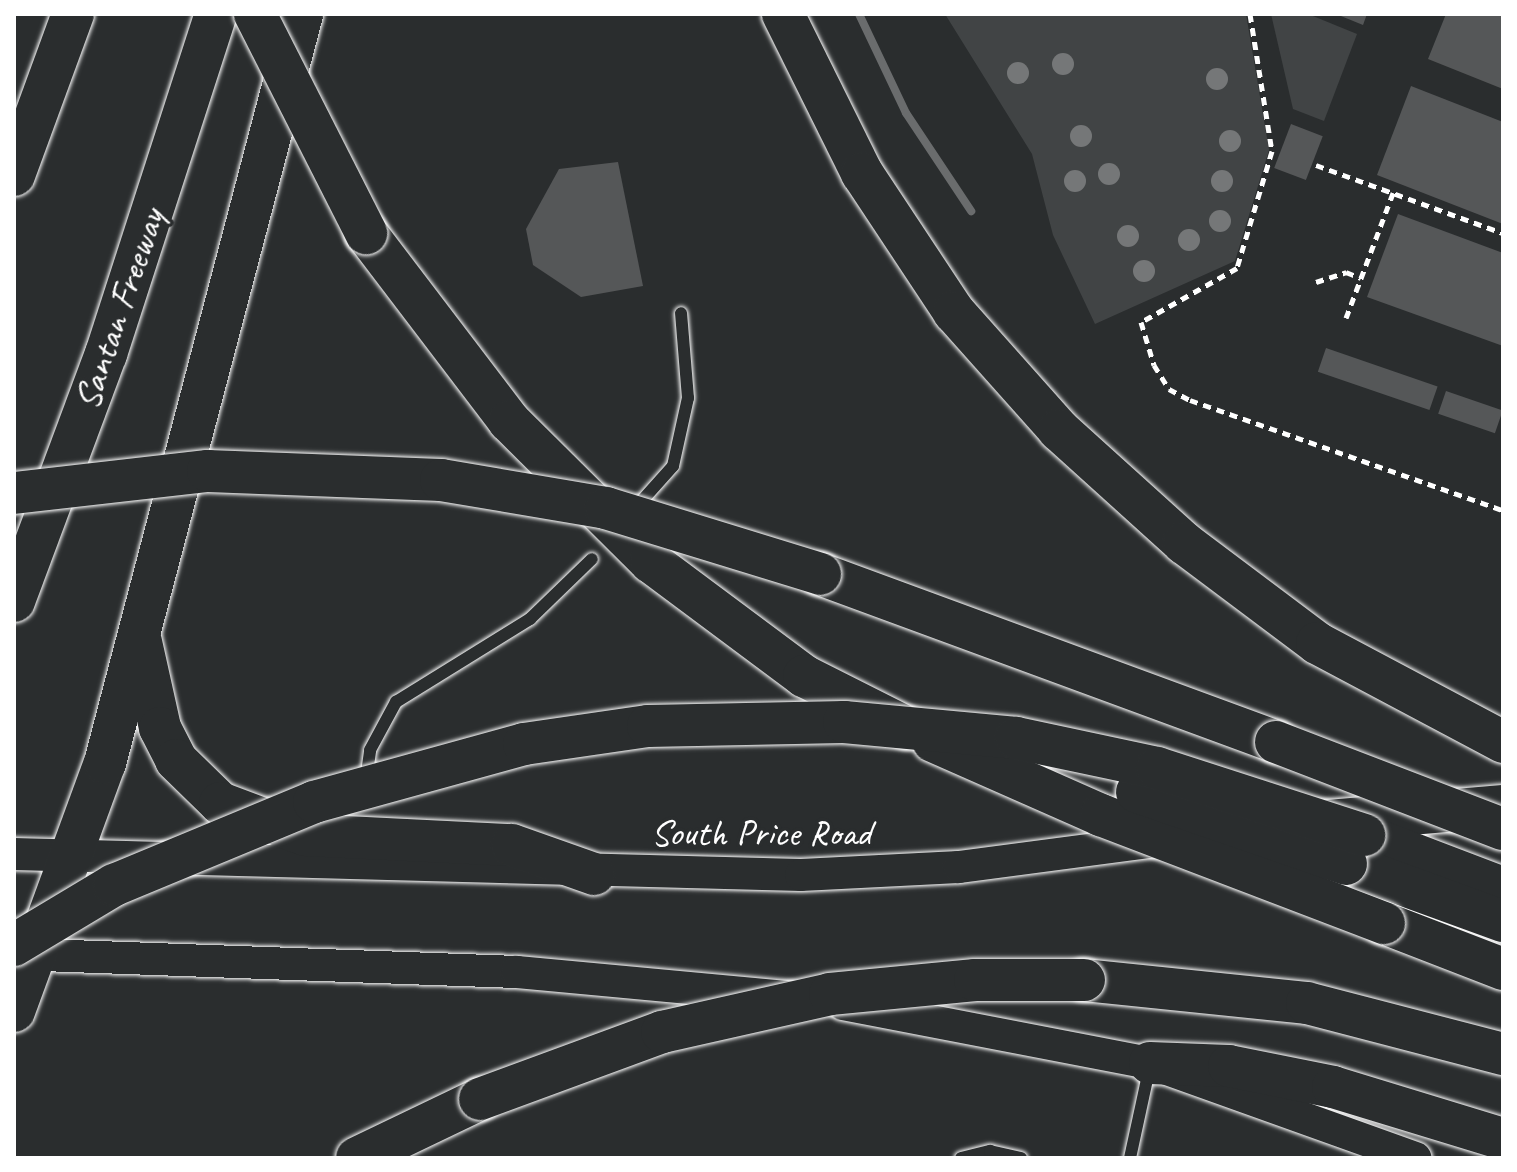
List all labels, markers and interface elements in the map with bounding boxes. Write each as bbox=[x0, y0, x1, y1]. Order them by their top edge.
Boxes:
street label: Santan Freeway bbox=[63, 203, 175, 415]
street label: South Price Road bbox=[650, 810, 872, 856]

